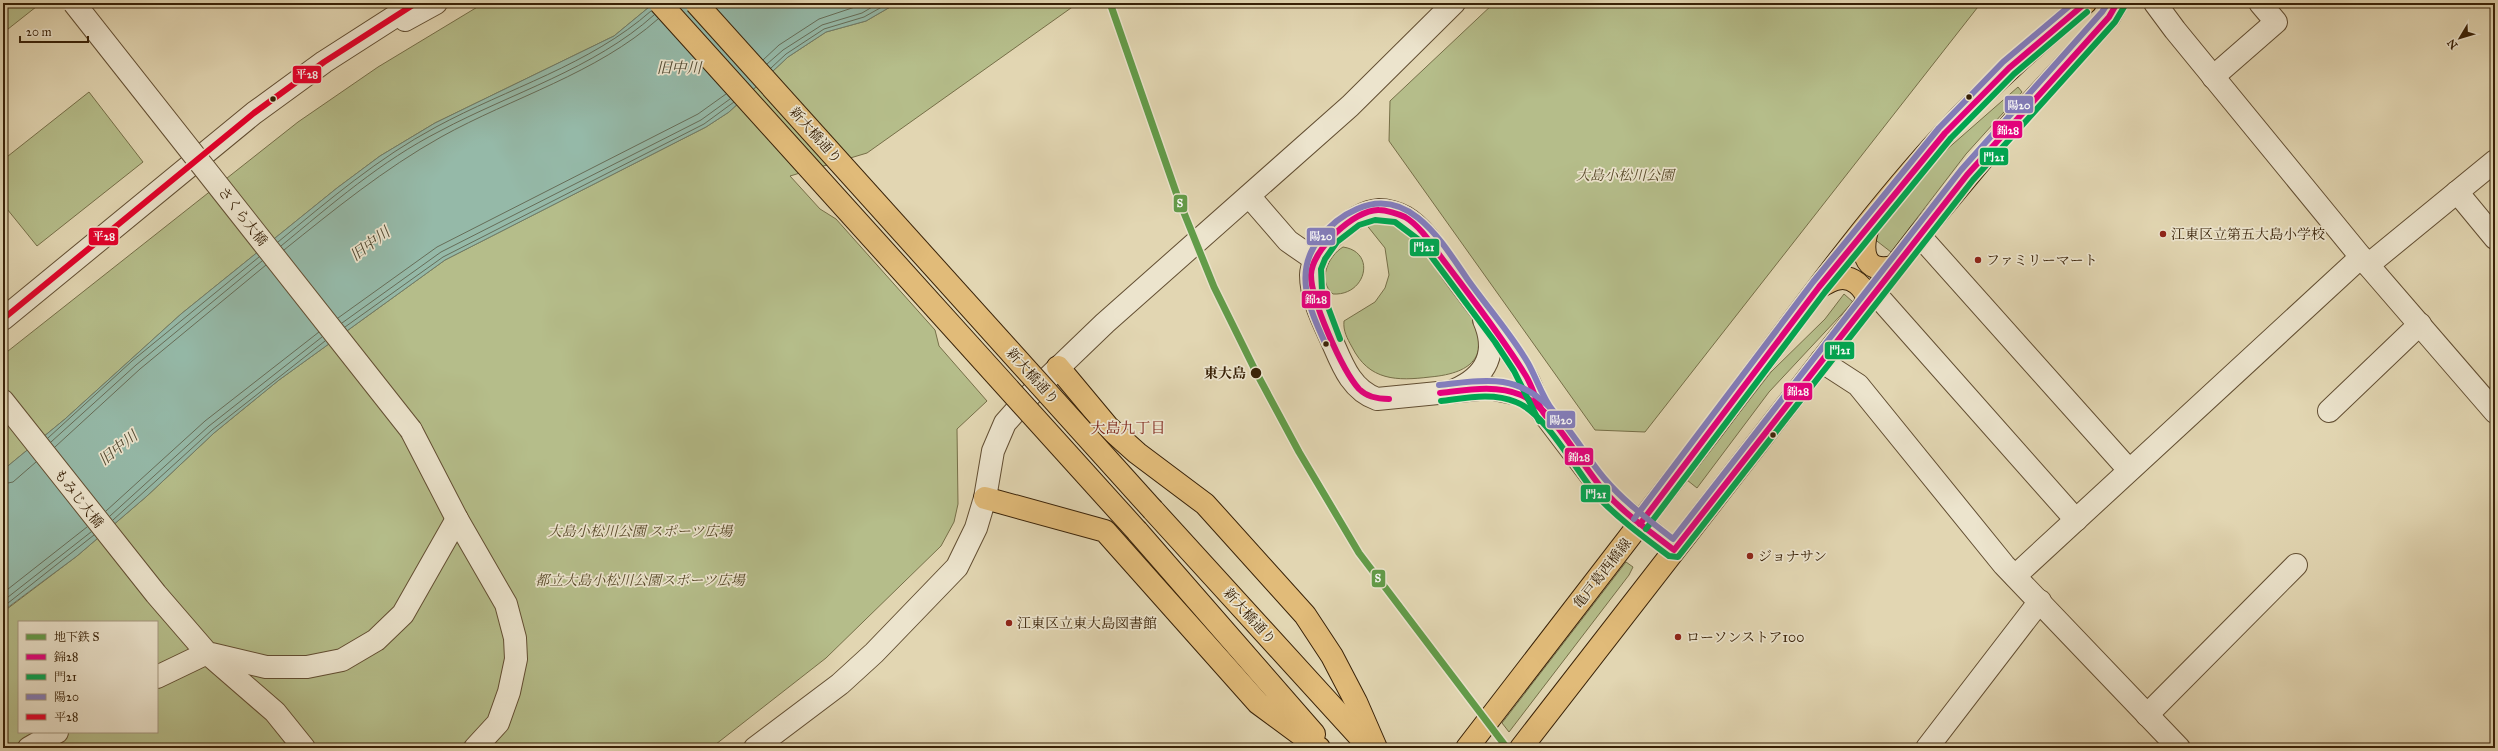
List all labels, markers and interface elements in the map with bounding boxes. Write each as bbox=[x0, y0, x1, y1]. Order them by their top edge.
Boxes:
scale bar bbox=[20, 18, 88, 44]
north arrow bbox=[2440, 18, 2480, 58]
text: 20 m bbox=[26, 25, 52, 39]
text: N bbox=[2444, 36, 2461, 52]
water label: 旧中川 bbox=[656, 59, 703, 77]
line badge: 平28 bbox=[292, 65, 322, 84]
text: 平28 bbox=[296, 68, 318, 81]
unlabelled marker bbox=[1964, 92, 1974, 102]
unlabelled marker bbox=[268, 94, 278, 104]
line badge: 陽20 bbox=[2004, 95, 2034, 114]
text: 陽20 bbox=[2008, 99, 2031, 112]
street label: 新大橋通り bbox=[786, 104, 845, 167]
line badge: 錦28 bbox=[1992, 120, 2023, 139]
text: 錦28 bbox=[1997, 124, 2019, 137]
line badge: 門21 bbox=[1979, 147, 2009, 166]
text: 門21 bbox=[1984, 151, 2005, 164]
park label: 大島小松川公園 bbox=[1576, 167, 1676, 184]
street label: さくら大橋 bbox=[214, 183, 271, 249]
line badge: S bbox=[1173, 194, 1188, 213]
text: S bbox=[1177, 197, 1184, 210]
water label: 旧中川 bbox=[347, 222, 395, 265]
place label: 江東区立第五大島小学校 bbox=[2171, 226, 2325, 243]
line badge: 平28 bbox=[88, 227, 119, 246]
line badge: 陽20 bbox=[1306, 227, 1336, 246]
marker: 江東区立第五大島小学校 bbox=[2158, 229, 2168, 239]
text: 平28 bbox=[93, 230, 115, 243]
text: 陽20 bbox=[1310, 230, 1333, 243]
line badge: 門21 bbox=[1409, 238, 1440, 257]
text: 門21 bbox=[1414, 241, 1435, 254]
place label: ファミリーマート bbox=[1986, 252, 2098, 269]
marker: ファミリーマート bbox=[1973, 255, 1983, 265]
line badge: 錦28 bbox=[1301, 290, 1331, 309]
text: 錦28 bbox=[1305, 293, 1327, 306]
unlabelled marker bbox=[1321, 339, 1331, 349]
line badge: 門21 bbox=[1824, 341, 1855, 360]
text: 門21 bbox=[1830, 344, 1851, 357]
street label: 新大橋通り bbox=[1003, 345, 1062, 408]
place label: 東大島 bbox=[1204, 365, 1246, 382]
marker: 東大島 bbox=[1249, 366, 1263, 380]
line badge: 錦28 bbox=[1783, 382, 1813, 401]
text: 錦28 bbox=[1787, 385, 1809, 398]
line badge: 陽20 bbox=[1546, 410, 1576, 429]
text: 陽20 bbox=[1550, 414, 1573, 427]
district label: 大島九丁目 bbox=[1090, 419, 1166, 437]
water label: 旧中川 bbox=[95, 426, 143, 469]
unlabelled marker bbox=[1768, 430, 1778, 440]
line badge: 錦28 bbox=[1564, 447, 1594, 466]
text: 錦28 bbox=[1568, 451, 1590, 464]
street label: もみじ大橋 bbox=[50, 465, 107, 531]
line badge: 門21 bbox=[1580, 484, 1611, 503]
text: 門21 bbox=[1586, 488, 1607, 501]
park label: 大島小松川公園 スポーツ広場 bbox=[548, 523, 734, 540]
street label: 亀戸葛西橋線 bbox=[1570, 535, 1635, 612]
place label: ジョナサン bbox=[1758, 548, 1827, 565]
marker: ジョナサン bbox=[1745, 551, 1755, 561]
line badge: S bbox=[1371, 569, 1386, 588]
park label: 都立大島小松川公園スポーツ広場 bbox=[535, 572, 747, 589]
text: S bbox=[1375, 572, 1382, 585]
street label: 新大橋通り bbox=[1220, 585, 1279, 648]
place label: 江東区立東大島図書館 bbox=[1017, 615, 1157, 632]
marker: 江東区立東大島図書館 bbox=[1004, 618, 1014, 628]
legend bbox=[18, 621, 158, 733]
place label: ローソンストア100 bbox=[1686, 629, 1804, 646]
text: 地下鉄 S bbox=[54, 630, 100, 644]
marker: ローソンストア100 bbox=[1673, 632, 1683, 642]
text: 錦28 bbox=[53, 650, 78, 664]
text: 門21 bbox=[54, 670, 77, 684]
text: 陽20 bbox=[54, 690, 79, 704]
text: 平28 bbox=[54, 710, 78, 724]

